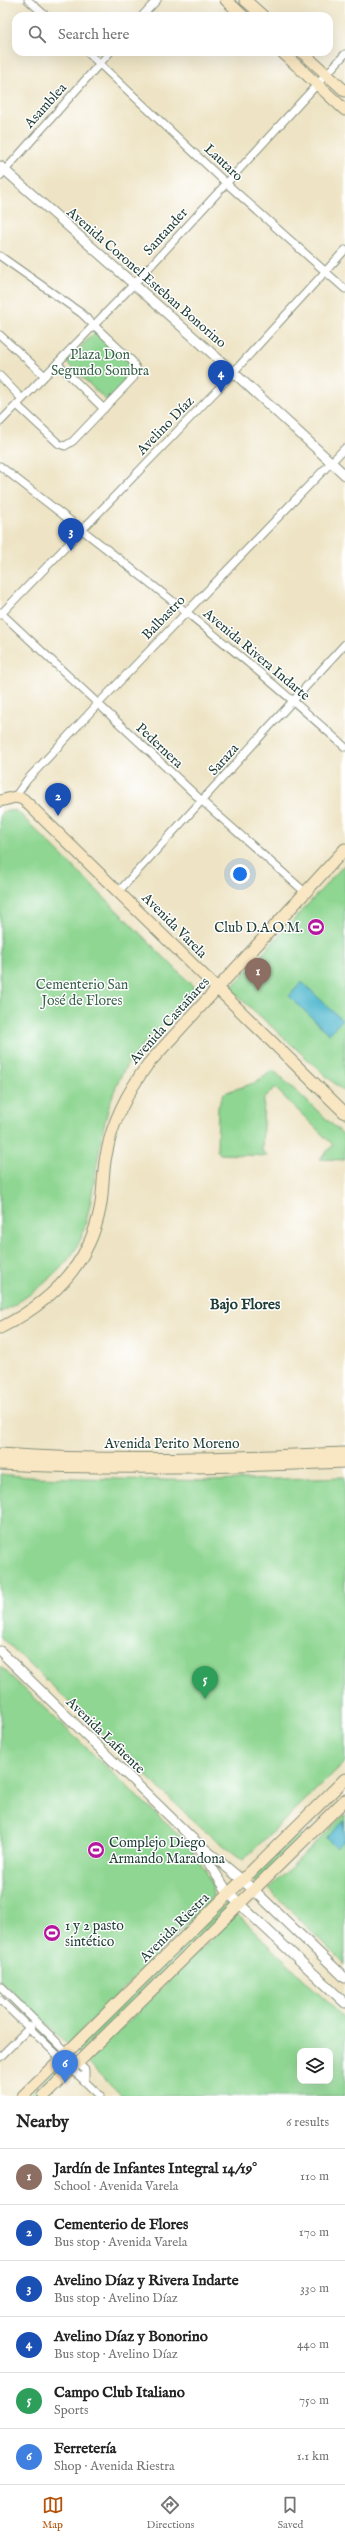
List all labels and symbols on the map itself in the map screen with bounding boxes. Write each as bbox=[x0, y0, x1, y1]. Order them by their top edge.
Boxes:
street label: Asamblea bbox=[20, 79, 71, 133]
street label: Lautaro bbox=[200, 140, 247, 186]
street label: Avenida Coronel Esteban Bonorino bbox=[62, 203, 230, 352]
street label: Santander bbox=[140, 204, 192, 259]
park label: Plaza Don Segundo Sombra bbox=[51, 346, 150, 380]
pin: 4 bbox=[208, 360, 234, 393]
street label: Avelino Díaz bbox=[133, 392, 199, 460]
pin: 3 bbox=[58, 518, 84, 551]
street label: Balbastro bbox=[138, 591, 190, 644]
street label: Avenida Rivera Indarte bbox=[199, 604, 314, 705]
street label: Pedernera bbox=[132, 719, 188, 773]
street label: Saraza bbox=[205, 739, 243, 779]
pin: 2 bbox=[45, 783, 71, 816]
your location bbox=[230, 864, 250, 884]
street label: Avenida Varela bbox=[137, 889, 211, 963]
sports icon: Club D.A.O.M. bbox=[306, 917, 326, 937]
place label: Club D.A.O.M. bbox=[214, 919, 303, 937]
pin: 1 bbox=[245, 958, 271, 991]
street label: Avenida Castañares bbox=[125, 973, 214, 1069]
park label: Cementerio San José de Flores bbox=[36, 976, 129, 1010]
district label: Bajo Flores bbox=[210, 1295, 281, 1314]
street label: Avenida Perito Moreno bbox=[103, 1435, 240, 1453]
pin: 5 bbox=[192, 1666, 218, 1699]
street label: Avenida Lafuente bbox=[61, 1693, 149, 1778]
place label: Complejo Diego Armando Maradona bbox=[108, 1834, 226, 1868]
sports icon: Complejo Diego Armando Maradona bbox=[86, 1840, 106, 1860]
street label: Avenida Riestra bbox=[135, 1888, 214, 1967]
place label: 1 y 2 pasto sintético bbox=[65, 1917, 124, 1951]
sports icon: 1 y 2 pasto sintético bbox=[42, 1923, 62, 1943]
pin: 6 bbox=[52, 2050, 78, 2083]

